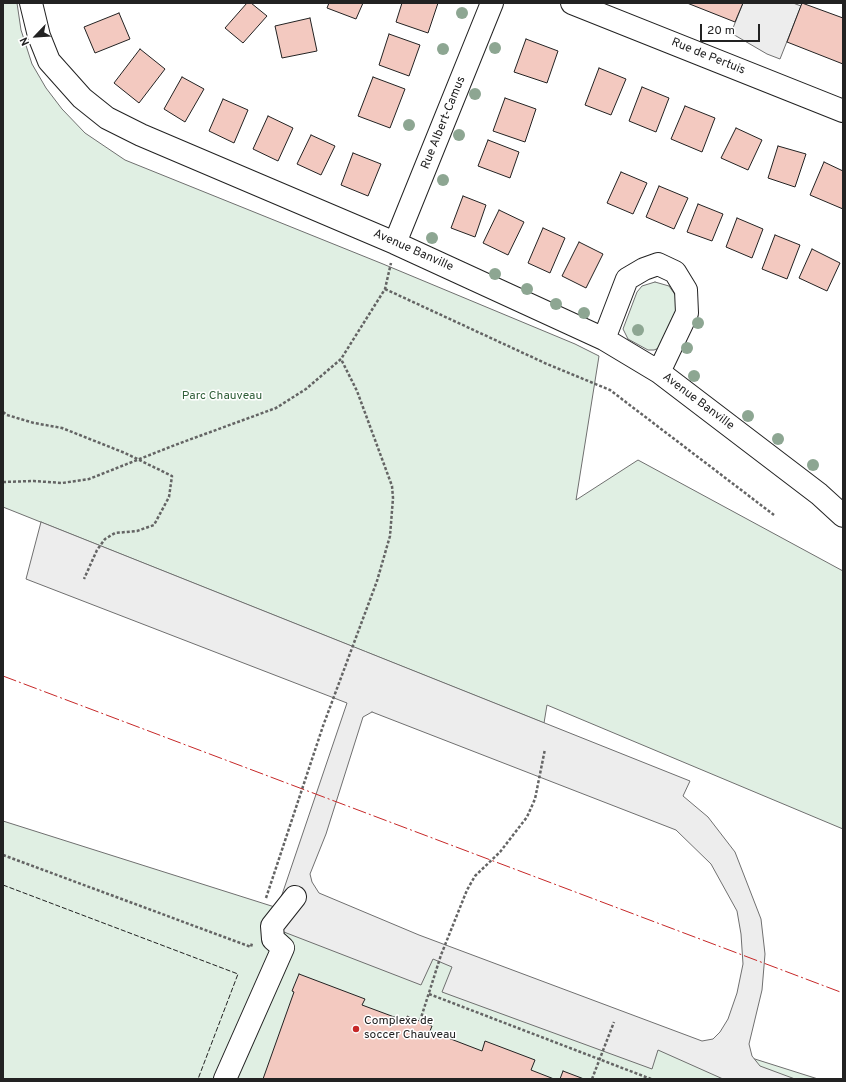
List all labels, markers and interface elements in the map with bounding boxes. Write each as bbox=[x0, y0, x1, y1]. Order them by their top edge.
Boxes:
north arrow bbox=[16, 16, 56, 56]
scale bar bbox=[702, 16, 762, 42]
text: 20 m bbox=[707, 23, 735, 39]
text: N bbox=[17, 35, 33, 48]
street label: Rue de Pertuis bbox=[669, 36, 747, 78]
street label: Rue Albert-Camus bbox=[419, 74, 469, 172]
street label: Avenue Banville bbox=[371, 227, 455, 275]
street label: Avenue Banville bbox=[659, 370, 737, 434]
park label: Parc Chauveau bbox=[182, 390, 262, 404]
place label: Complexe de soccer Chauveau bbox=[364, 1015, 456, 1043]
marker: Complexe de soccer Chauveau bbox=[351, 1024, 361, 1034]

